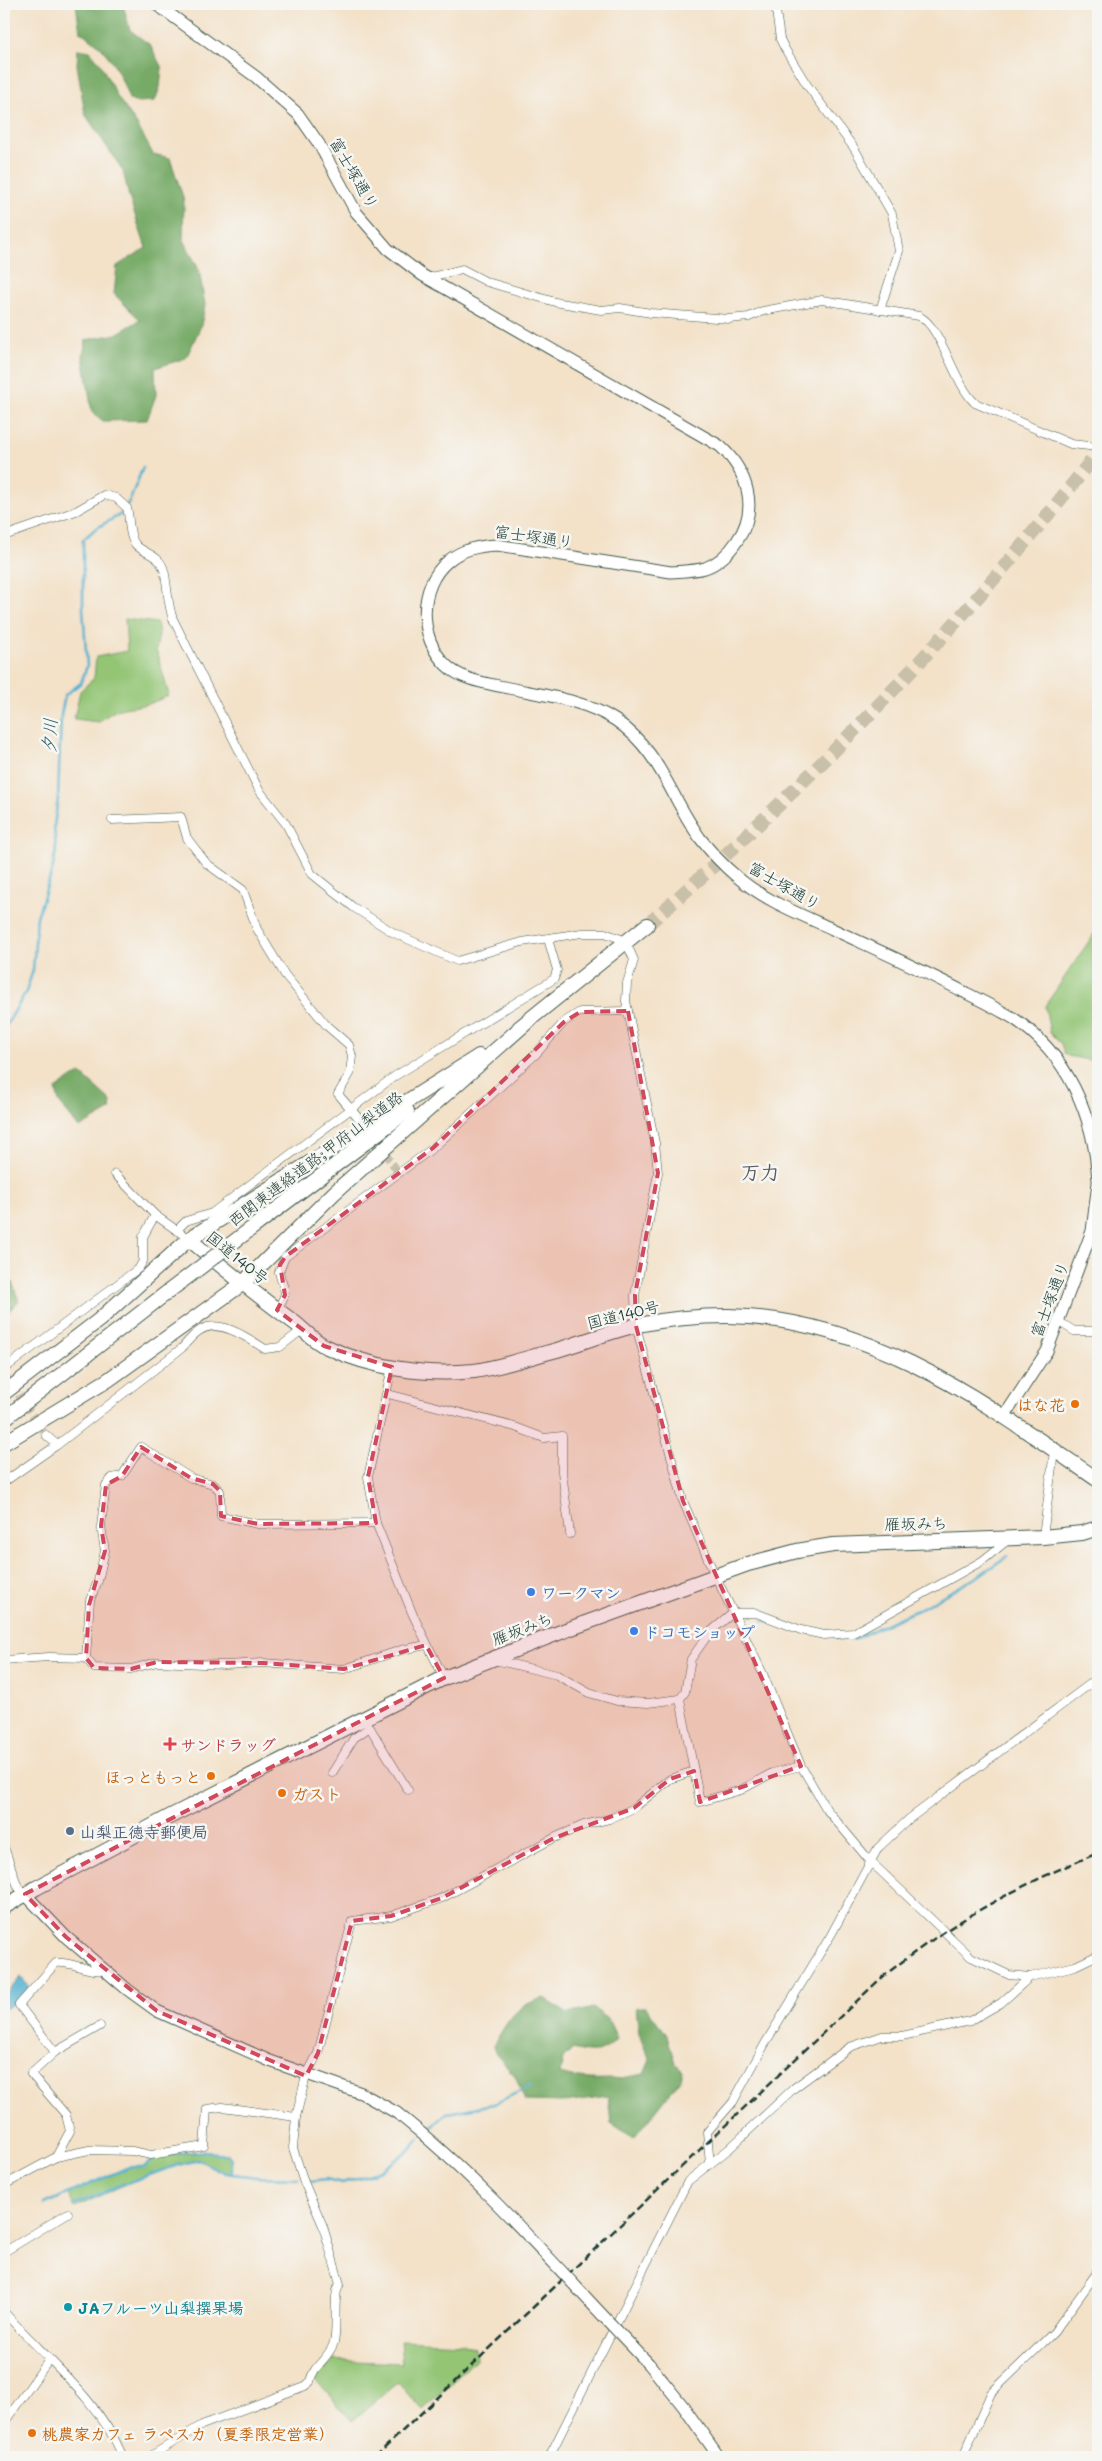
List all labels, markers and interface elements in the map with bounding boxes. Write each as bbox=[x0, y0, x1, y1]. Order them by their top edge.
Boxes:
street label: 富士塚通り bbox=[326, 133, 384, 213]
street label: 富士塚通り bbox=[493, 520, 575, 552]
water label: 夕川 bbox=[36, 717, 62, 755]
street label: 富士塚通り bbox=[745, 856, 825, 914]
street label: 西関東連絡道路;甲府山梨道路 bbox=[224, 1085, 406, 1231]
district label: 万力 bbox=[741, 1159, 779, 1184]
street label: 国道140号 bbox=[202, 1225, 274, 1289]
street label: 富士塚通り bbox=[1025, 1258, 1073, 1340]
street label: 国道140号 bbox=[584, 1295, 662, 1333]
place label: はな花 bbox=[1017, 1394, 1065, 1415]
marker: はな花 bbox=[1069, 1398, 1081, 1410]
street label: 雁坂みち bbox=[884, 1512, 948, 1534]
place label: ワークマン bbox=[541, 1582, 621, 1603]
marker: ワークマン bbox=[525, 1586, 537, 1598]
street label: 雁坂みち bbox=[489, 1607, 555, 1649]
place label: ドコモショップ bbox=[644, 1621, 755, 1642]
marker: ドコモショップ bbox=[628, 1625, 640, 1637]
place label: サンドラッグ bbox=[180, 1734, 276, 1755]
marker: サンドラッグ bbox=[164, 1738, 176, 1750]
place label: ほっともっと bbox=[105, 1766, 201, 1787]
marker: ほっともっと bbox=[205, 1770, 217, 1782]
place label: ガスト bbox=[292, 1783, 342, 1804]
marker: ガスト bbox=[276, 1787, 288, 1799]
place label: 山梨正徳寺郵便局 bbox=[80, 1821, 208, 1842]
marker: 山梨正徳寺郵便局 bbox=[64, 1825, 76, 1837]
place label: JAフルーツ山梨撰果場 bbox=[78, 2297, 244, 2318]
marker: JAフルーツ山梨撰果場 bbox=[62, 2301, 74, 2313]
place label: 桃農家カフェ ラペスカ（夏季限定営業） bbox=[42, 2423, 334, 2444]
marker: 桃農家カフェ ラペスカ（夏季限定営業） bbox=[26, 2427, 38, 2439]

